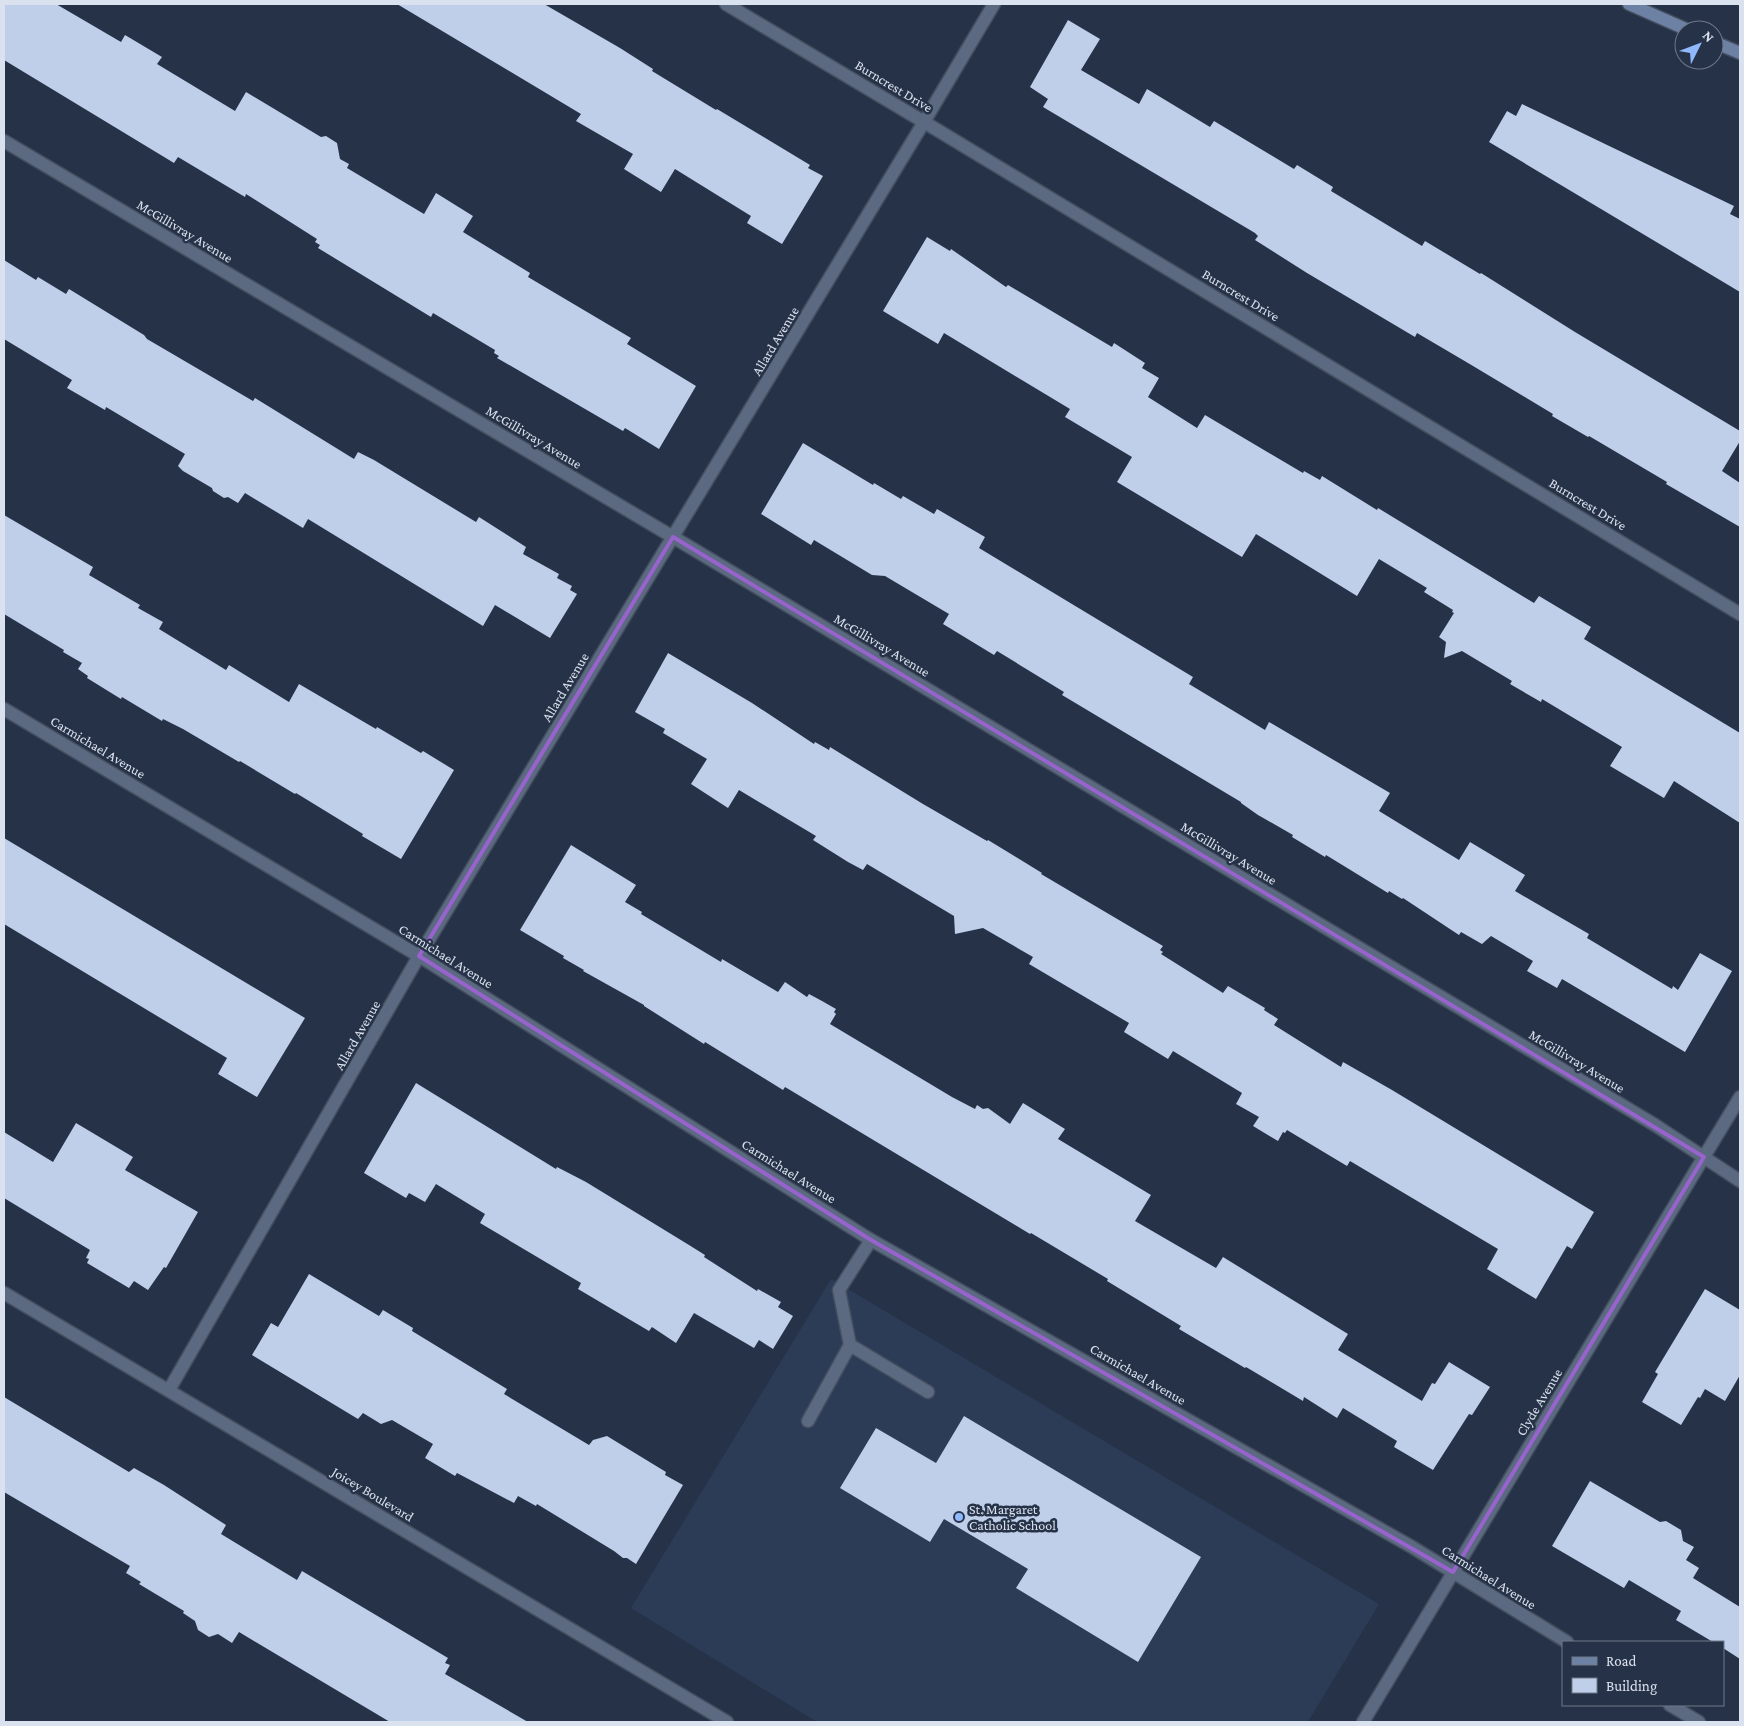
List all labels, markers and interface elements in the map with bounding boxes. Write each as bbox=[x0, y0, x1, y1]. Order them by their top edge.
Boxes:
north arrow bbox=[1674, 20, 1724, 70]
text: N bbox=[1700, 27, 1718, 46]
street label: Burncrest Drive bbox=[852, 57, 936, 115]
street label: McGillivray Avenue bbox=[134, 196, 236, 266]
street label: Burncrest Drive bbox=[1199, 266, 1283, 324]
street label: Allard Avenue bbox=[748, 304, 802, 378]
street label: McGillivray Avenue bbox=[483, 402, 585, 472]
street label: Burncrest Drive bbox=[1546, 475, 1630, 533]
street label: McGillivray Avenue bbox=[831, 610, 933, 680]
street label: Allard Avenue bbox=[538, 650, 592, 724]
street label: Carmichael Avenue bbox=[48, 712, 148, 782]
street label: McGillivray Avenue bbox=[1178, 818, 1280, 888]
street label: Carmichael Avenue bbox=[396, 921, 496, 991]
street label: Allard Avenue bbox=[331, 997, 383, 1073]
street label: McGillivray Avenue bbox=[1526, 1026, 1628, 1096]
street label: Carmichael Avenue bbox=[739, 1136, 839, 1206]
street label: Carmichael Avenue bbox=[1087, 1340, 1189, 1408]
street label: Clyde Avenue bbox=[1513, 1365, 1565, 1439]
street label: Joicey Boulevard bbox=[328, 1462, 417, 1525]
place label: St. Margaret Catholic School bbox=[969, 1501, 1056, 1533]
marker: St. Margaret Catholic School bbox=[953, 1511, 965, 1523]
street label: Carmichael Avenue bbox=[1439, 1542, 1539, 1612]
legend bbox=[1562, 1641, 1724, 1706]
text: Road bbox=[1606, 1653, 1637, 1669]
text: Building bbox=[1606, 1678, 1657, 1695]

